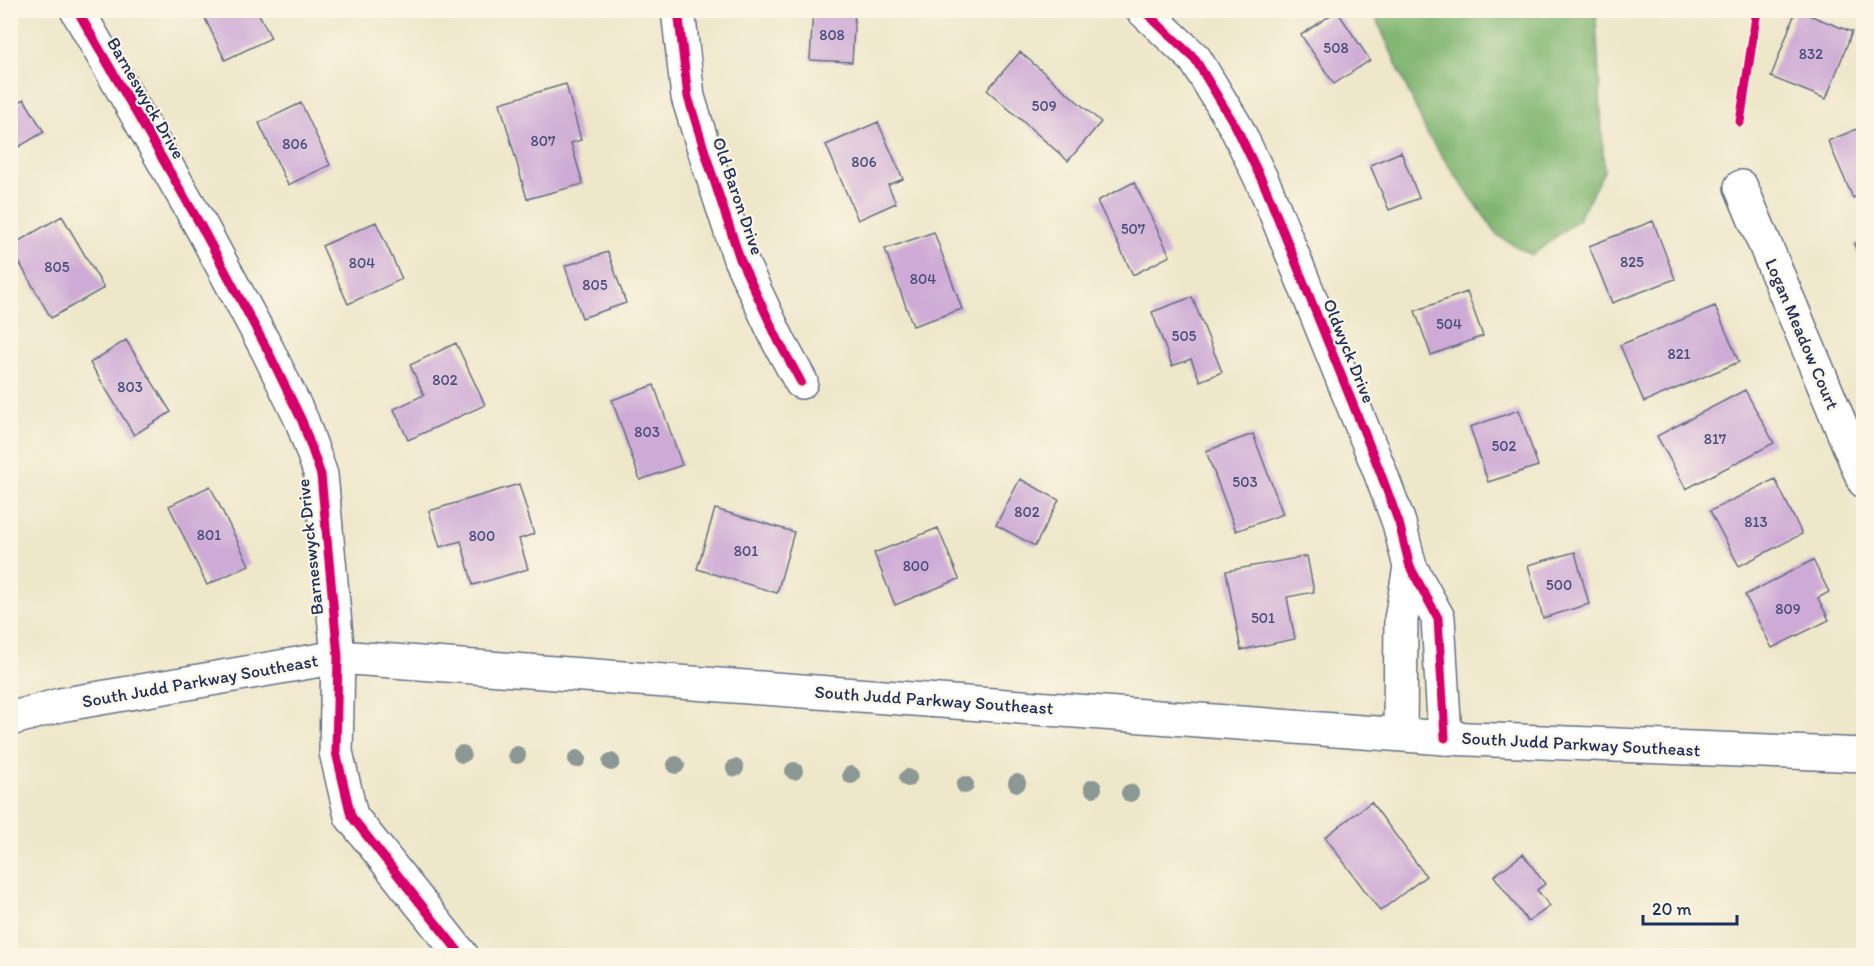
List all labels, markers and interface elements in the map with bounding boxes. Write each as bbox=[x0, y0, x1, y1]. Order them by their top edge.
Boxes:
house number: 808 bbox=[819, 26, 845, 44]
street label: Barneswyck Drive bbox=[102, 33, 190, 163]
house number: 508 bbox=[1323, 39, 1349, 57]
house number: 832 bbox=[1799, 45, 1823, 63]
house number: 509 bbox=[1032, 97, 1057, 115]
house number: 807 bbox=[531, 132, 556, 150]
street label: Old Baron Drive bbox=[708, 134, 768, 258]
house number: 806 bbox=[282, 135, 308, 153]
house number: 806 bbox=[851, 153, 877, 171]
house number: 507 bbox=[1121, 220, 1146, 238]
house number: 825 bbox=[1620, 253, 1644, 271]
house number: 804 bbox=[349, 254, 375, 272]
street label: Logan Meadow Court bbox=[1760, 255, 1844, 413]
house number: 805 bbox=[44, 258, 70, 276]
house number: 804 bbox=[910, 270, 936, 288]
house number: 805 bbox=[582, 276, 608, 294]
street label: Oldwyck Drive bbox=[1318, 296, 1380, 406]
house number: 504 bbox=[1436, 315, 1462, 333]
house number: 505 bbox=[1172, 327, 1197, 345]
house number: 821 bbox=[1667, 345, 1691, 363]
house number: 802 bbox=[432, 371, 458, 389]
house number: 803 bbox=[117, 378, 143, 396]
house number: 803 bbox=[634, 423, 660, 441]
house number: 817 bbox=[1704, 430, 1727, 448]
house number: 502 bbox=[1491, 437, 1517, 455]
house number: 503 bbox=[1232, 473, 1258, 491]
street label: Barneswyck Drive bbox=[292, 478, 328, 616]
house number: 802 bbox=[1014, 503, 1040, 521]
house number: 813 bbox=[1744, 513, 1768, 531]
house number: 801 bbox=[197, 526, 221, 544]
house number: 800 bbox=[469, 527, 495, 545]
house number: 801 bbox=[734, 542, 758, 560]
house number: 800 bbox=[903, 557, 929, 575]
house number: 500 bbox=[1546, 576, 1572, 594]
house number: 809 bbox=[1775, 600, 1801, 618]
house number: 501 bbox=[1251, 609, 1275, 627]
street label: South Judd Parkway Southeast bbox=[80, 649, 320, 713]
street label: South Judd Parkway Southeast bbox=[814, 681, 1054, 719]
street label: South Judd Parkway Southeast bbox=[1461, 727, 1701, 761]
scale bar bbox=[1643, 888, 1738, 926]
text: 20 m bbox=[1652, 898, 1692, 920]

